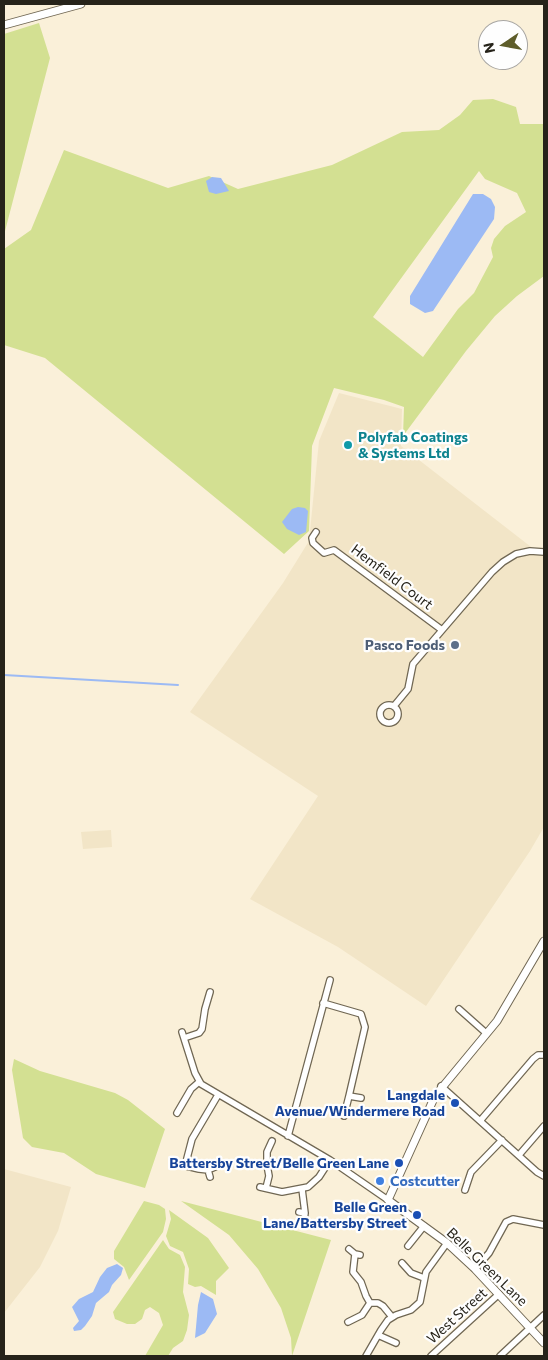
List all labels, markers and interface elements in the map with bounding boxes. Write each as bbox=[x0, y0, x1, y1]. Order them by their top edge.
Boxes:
north arrow bbox=[478, 20, 528, 70]
text: N bbox=[479, 41, 498, 55]
place label: Polyfab Coatings & Systems Ltd bbox=[358, 429, 468, 462]
marker: Polyfab Coatings & Systems Ltd bbox=[342, 439, 354, 451]
street label: Hemfield Court bbox=[348, 541, 436, 613]
place label: Pasco Foods bbox=[365, 637, 445, 653]
marker: Pasco Foods bbox=[449, 639, 461, 651]
place label: Langdale Avenue/Windermere Road bbox=[275, 1087, 445, 1120]
marker: Langdale Avenue/Windermere Road bbox=[449, 1097, 461, 1109]
place label: Battersby Street/Belle Green Lane bbox=[169, 1155, 389, 1171]
marker: Battersby Street/Belle Green Lane bbox=[393, 1157, 405, 1169]
place label: Costcutter bbox=[390, 1173, 460, 1189]
marker: Costcutter bbox=[374, 1175, 386, 1187]
place label: Belle Green Lane/Battersby Street bbox=[263, 1199, 407, 1232]
marker: Belle Green Lane/Battersby Street bbox=[411, 1209, 423, 1221]
street label: Belle Green Lane bbox=[443, 1224, 531, 1310]
street label: West Street bbox=[424, 1285, 490, 1347]

